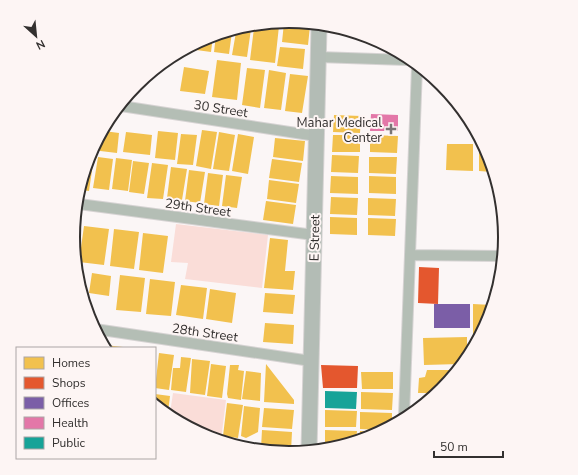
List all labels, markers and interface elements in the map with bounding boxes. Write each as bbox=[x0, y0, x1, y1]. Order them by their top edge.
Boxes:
north arrow bbox=[16, 16, 56, 56]
text: N bbox=[33, 36, 47, 53]
street label: 30 Street bbox=[193, 96, 250, 122]
place label: Mahar Medical Center bbox=[296, 114, 382, 147]
marker: Mahar Medical Center bbox=[385, 123, 397, 135]
street label: 29th Street bbox=[164, 194, 232, 222]
street label: E Street bbox=[306, 214, 324, 261]
street label: 28th Street bbox=[171, 319, 239, 347]
legend bbox=[16, 347, 156, 459]
text: Homes bbox=[52, 355, 90, 371]
text: Shops bbox=[52, 375, 86, 391]
text: Offices bbox=[52, 395, 90, 411]
text: Health bbox=[52, 415, 88, 431]
scale bar bbox=[434, 433, 503, 459]
text: Public bbox=[52, 435, 86, 451]
text: 50 m bbox=[440, 439, 468, 455]

